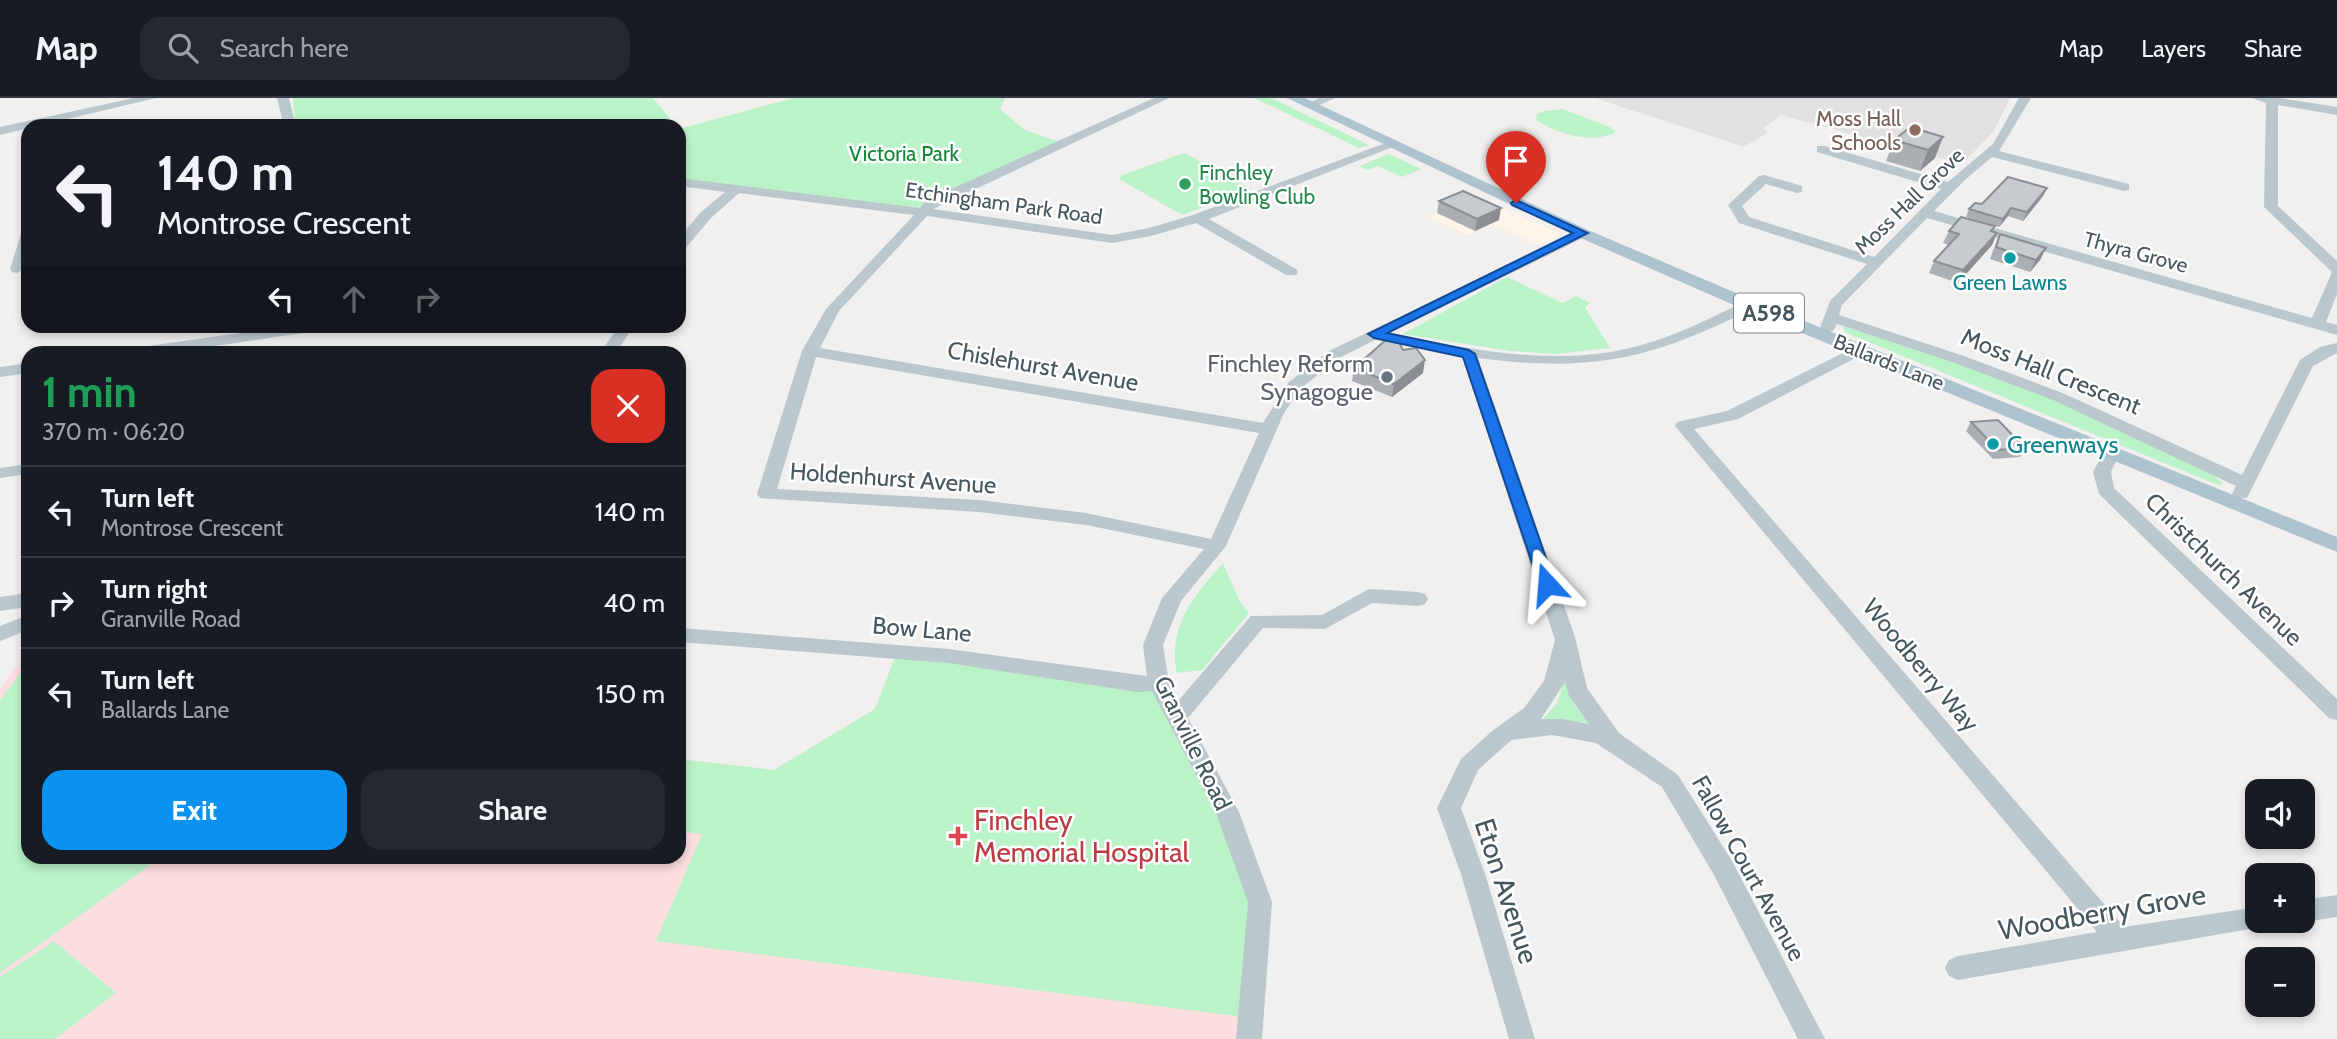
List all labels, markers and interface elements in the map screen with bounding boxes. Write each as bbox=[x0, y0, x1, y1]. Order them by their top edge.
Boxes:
search box bbox=[140, 17, 630, 80]
text: Map bbox=[35, 28, 98, 68]
icon: search bbox=[164, 29, 202, 67]
text: Search here bbox=[220, 32, 349, 64]
text: Map bbox=[2059, 34, 2103, 63]
text: Layers bbox=[2141, 34, 2206, 63]
text: Share bbox=[2244, 34, 2302, 63]
place label: Moss Hall Schools bbox=[1816, 106, 1901, 155]
marker: Moss Hall Schools bbox=[1907, 122, 1923, 138]
pin bbox=[1486, 131, 1546, 203]
park label: Victoria Park bbox=[849, 141, 960, 166]
icon: arrive bbox=[1497, 142, 1535, 180]
street label: Moss Hall Grove bbox=[1849, 142, 1969, 259]
text: 140 m bbox=[157, 143, 294, 202]
icon: left bbox=[42, 147, 133, 238]
place label: Finchley Bowling Club bbox=[1199, 160, 1315, 209]
marker: Finchley Bowling Club bbox=[1177, 176, 1193, 192]
street label: Etchingham Park Road bbox=[904, 177, 1104, 229]
text: Montrose Crescent bbox=[157, 203, 411, 242]
street label: Thyra Grove bbox=[2081, 226, 2191, 278]
marker: Green Lawns bbox=[2002, 250, 2018, 266]
place label: Green Lawns bbox=[1953, 270, 2067, 295]
icon: left bbox=[262, 280, 300, 318]
icon: ahead bbox=[335, 280, 373, 318]
icon: right bbox=[408, 280, 446, 318]
road number: A598 bbox=[1734, 294, 1804, 332]
street label: Moss Hall Crescent bbox=[1957, 322, 2145, 420]
street label: Ballards Lane bbox=[1830, 328, 1948, 396]
street label: Chislehurst Avenue bbox=[945, 335, 1141, 397]
place label: Finchley Reform Synagogue bbox=[1207, 349, 1373, 406]
text: 1 min bbox=[42, 366, 137, 418]
button: close bbox=[591, 369, 665, 443]
marker: Finchley Reform Synagogue bbox=[1379, 369, 1395, 385]
text: 370 m · 06:20 bbox=[42, 418, 185, 446]
place label: Greenways bbox=[2007, 430, 2118, 459]
marker: Greenways bbox=[1985, 436, 2001, 452]
street label: Holdenhurst Avenue bbox=[789, 456, 997, 500]
text: Turn left bbox=[101, 482, 194, 514]
street label: Christchurch Avenue bbox=[2139, 486, 2309, 652]
icon: left bbox=[42, 493, 80, 531]
text: 140 m bbox=[595, 496, 665, 528]
text: Montrose Crescent bbox=[101, 514, 283, 542]
position arrow bbox=[1510, 547, 1584, 621]
text: Turn right bbox=[101, 573, 207, 605]
icon: right bbox=[42, 584, 80, 622]
text: 40 m bbox=[603, 587, 665, 619]
street label: Woodberry Way bbox=[1857, 593, 1985, 737]
text: Granville Road bbox=[101, 605, 241, 633]
street label: Bow Lane bbox=[871, 610, 973, 648]
text: Turn left bbox=[101, 664, 194, 696]
street label: Granville Road bbox=[1148, 671, 1238, 815]
icon: left bbox=[42, 675, 80, 713]
text: 150 m bbox=[596, 678, 665, 710]
text: Ballards Lane bbox=[101, 696, 229, 724]
button: Exit bbox=[42, 770, 347, 850]
button: Share bbox=[361, 770, 665, 850]
street label: Fallow Court Avenue bbox=[1686, 770, 1812, 966]
map controls bbox=[2245, 779, 2315, 1017]
button: sound bbox=[2245, 779, 2315, 849]
place label: Finchley Memorial Hospital bbox=[974, 803, 1190, 869]
street label: Eton Avenue bbox=[1468, 814, 1546, 968]
marker: Finchley Memorial Hospital bbox=[948, 826, 968, 846]
button: + bbox=[2245, 863, 2315, 933]
street label: Woodberry Grove bbox=[1996, 877, 2208, 947]
button: − bbox=[2245, 947, 2315, 1017]

